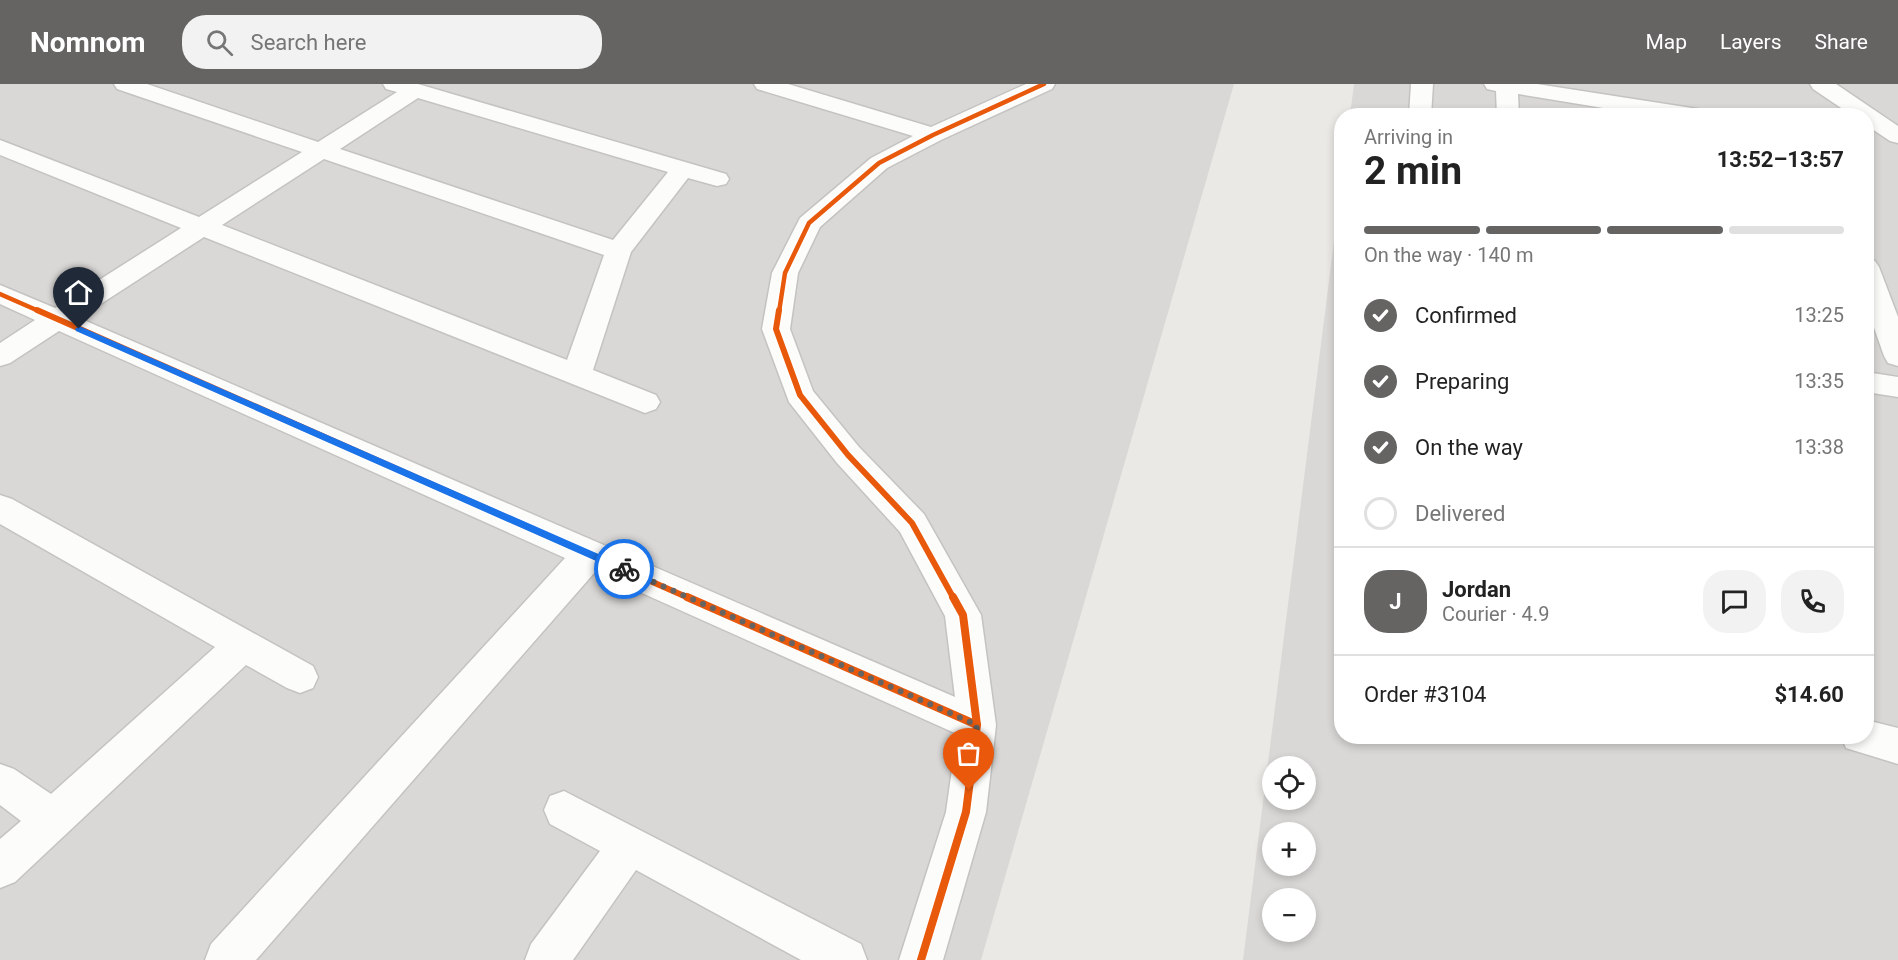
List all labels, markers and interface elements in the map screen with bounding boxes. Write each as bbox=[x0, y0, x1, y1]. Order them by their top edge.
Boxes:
search box bbox=[182, 15, 602, 69]
text: Nomnom bbox=[30, 26, 146, 59]
icon: search bbox=[203, 26, 236, 59]
text: Search here bbox=[251, 30, 366, 55]
text: Map bbox=[1645, 30, 1687, 54]
text: Layers bbox=[1720, 30, 1781, 54]
text: Share bbox=[1814, 30, 1868, 54]
text: Arriving in bbox=[1364, 125, 1453, 149]
text: 13:52–13:57 bbox=[1717, 147, 1844, 172]
text: 2 min bbox=[1364, 148, 1462, 194]
text: On the way · 140 m bbox=[1364, 243, 1533, 267]
pin bbox=[53, 267, 104, 329]
icon: home bbox=[62, 276, 95, 309]
icon: check bbox=[1364, 299, 1397, 332]
text: Confirmed bbox=[1415, 303, 1517, 328]
text: 13:25 bbox=[1794, 303, 1844, 327]
icon: check bbox=[1364, 365, 1397, 398]
text: Preparing bbox=[1415, 369, 1509, 394]
text: 13:35 bbox=[1794, 369, 1844, 393]
icon: check bbox=[1364, 431, 1397, 464]
text: On the way bbox=[1415, 435, 1523, 460]
text: 13:38 bbox=[1794, 435, 1844, 459]
text: Delivered bbox=[1415, 501, 1505, 526]
courier bbox=[594, 539, 654, 599]
icon: bike bbox=[608, 553, 641, 586]
button: chat bbox=[1703, 570, 1766, 633]
button: phone bbox=[1781, 570, 1844, 633]
text: Jordan bbox=[1442, 577, 1511, 602]
text: J bbox=[1389, 589, 1402, 614]
text: Courier · 4.9 bbox=[1442, 602, 1549, 626]
text: Order #3104 bbox=[1364, 682, 1486, 707]
text: $14.60 bbox=[1775, 682, 1844, 707]
pin bbox=[943, 728, 994, 790]
icon: bag bbox=[952, 737, 985, 770]
map controls bbox=[1262, 756, 1316, 942]
button: locate bbox=[1262, 756, 1316, 810]
button: + bbox=[1262, 822, 1316, 876]
button: − bbox=[1262, 888, 1316, 942]

